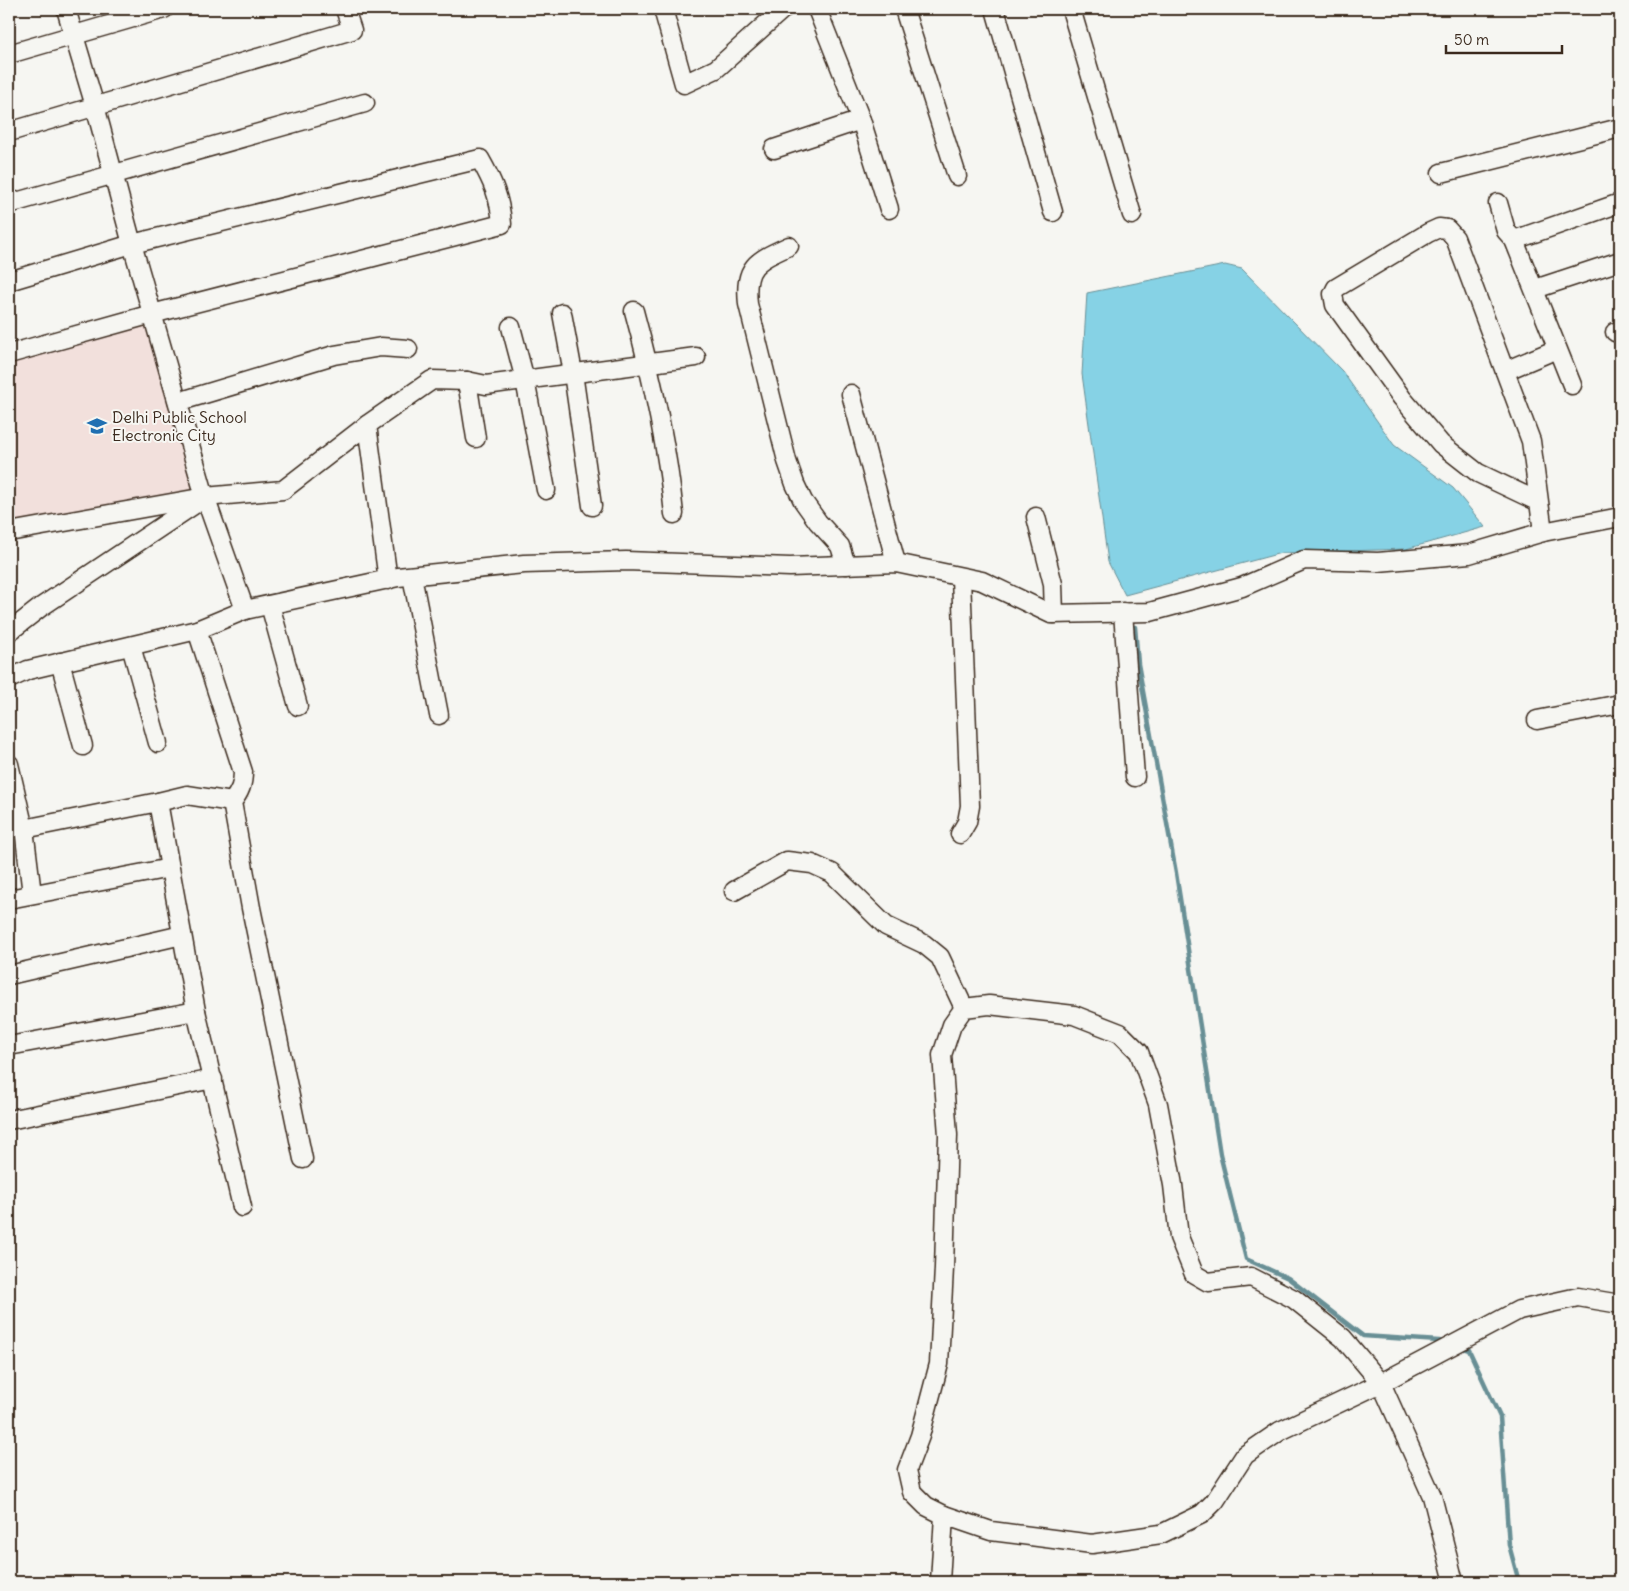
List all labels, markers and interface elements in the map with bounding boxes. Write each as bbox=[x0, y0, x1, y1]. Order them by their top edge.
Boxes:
scale bar bbox=[1446, 22, 1563, 54]
text: 50 m bbox=[1454, 30, 1489, 49]
place label: Delhi Public School Electronic City bbox=[112, 407, 247, 445]
school or university icon: Delhi Public School Electronic City bbox=[86, 415, 108, 437]

